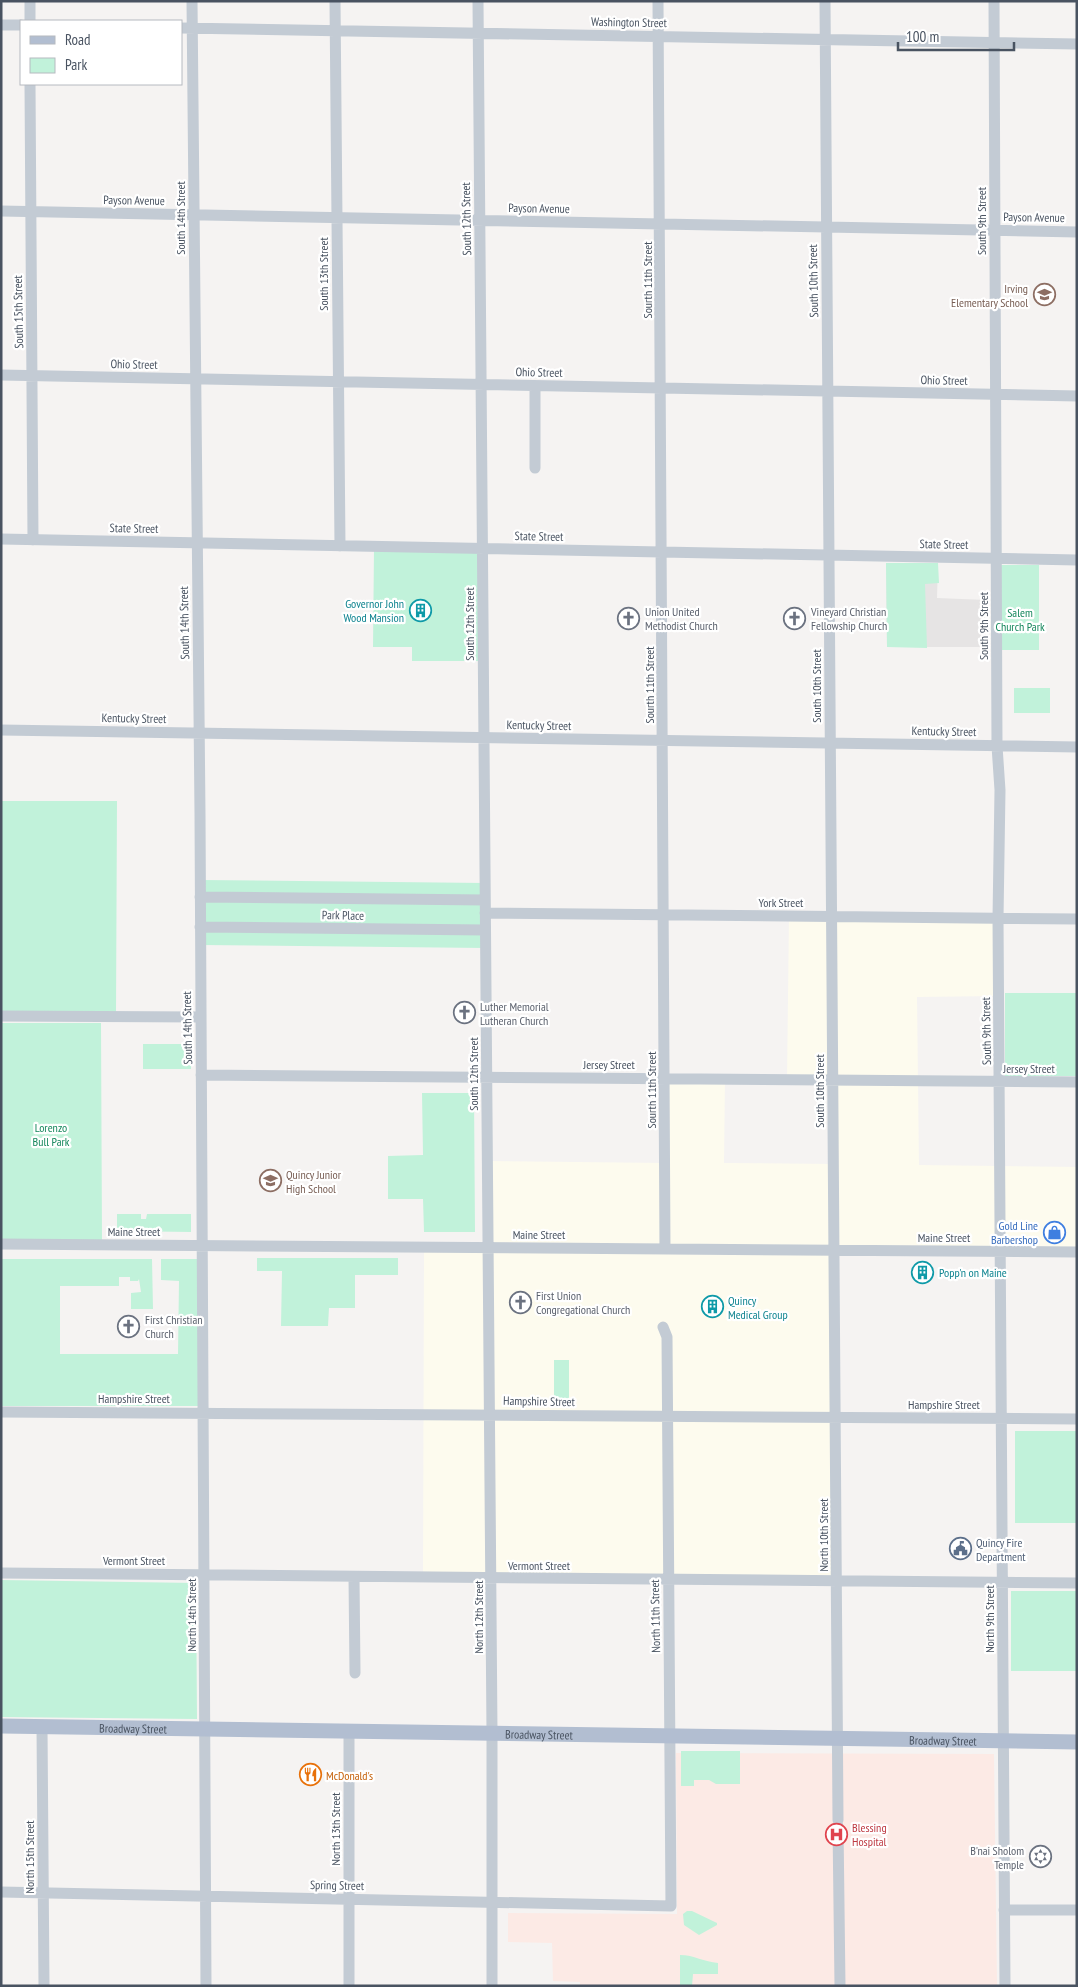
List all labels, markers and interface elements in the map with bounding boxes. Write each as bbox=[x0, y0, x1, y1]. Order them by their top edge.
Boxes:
street label: Washington Street bbox=[591, 14, 668, 30]
legend bbox=[20, 20, 182, 85]
scale bar bbox=[898, 20, 1014, 52]
text: 100 m bbox=[906, 27, 939, 46]
text: Road bbox=[65, 30, 91, 49]
text: Park bbox=[65, 55, 87, 74]
street label: South 14th Street bbox=[173, 181, 188, 255]
street label: South 12th Street bbox=[458, 181, 474, 256]
street label: South 9th Street bbox=[974, 186, 989, 255]
street label: Payson Avenue bbox=[103, 192, 165, 208]
street label: Payson Avenue bbox=[508, 200, 570, 216]
street label: Payson Avenue bbox=[1003, 209, 1065, 225]
street label: South 13th Street bbox=[316, 237, 331, 311]
street label: Sourth 11th Street bbox=[640, 241, 655, 319]
street label: South 10th Street bbox=[805, 243, 821, 318]
street label: South 15th Street bbox=[10, 274, 26, 349]
place label: Irving Elementary School bbox=[951, 281, 1028, 310]
school or university icon: Irving Elementary School bbox=[1032, 283, 1056, 307]
street label: Ohio Street bbox=[110, 356, 158, 372]
street label: Ohio Street bbox=[515, 364, 563, 380]
street label: Ohio Street bbox=[920, 372, 968, 388]
street label: State Street bbox=[109, 520, 159, 536]
street label: State Street bbox=[514, 528, 564, 544]
street label: State Street bbox=[919, 536, 969, 552]
street label: South 14th Street bbox=[176, 585, 192, 660]
street label: South 12th Street bbox=[462, 587, 477, 661]
street label: South 9th Street bbox=[976, 591, 991, 660]
place label: Governor John Wood Mansion bbox=[343, 596, 404, 625]
building icon: Governor John Wood Mansion bbox=[408, 598, 432, 622]
place label: Union United Methodist Church bbox=[645, 604, 718, 633]
place label: Vineyard Christian Fellowship Church bbox=[810, 604, 887, 633]
park label: Salem Church Park bbox=[995, 605, 1045, 634]
church icon: Union United Methodist Church bbox=[617, 606, 641, 630]
church icon: Vineyard Christian Fellowship Church bbox=[783, 606, 807, 630]
street label: Sourth 11th Street bbox=[642, 646, 657, 724]
street label: South 10th Street bbox=[809, 649, 824, 723]
street label: Kentucky Street bbox=[102, 710, 167, 726]
street label: Kentucky Street bbox=[507, 717, 572, 733]
street label: Kentucky Street bbox=[912, 723, 977, 739]
street label: York Street bbox=[759, 895, 804, 910]
street label: Park Place bbox=[322, 907, 364, 923]
street label: South 14th Street bbox=[179, 990, 195, 1065]
street label: South 9th Street bbox=[978, 996, 994, 1065]
place label: Luther Memorial Lutheran Church bbox=[480, 999, 549, 1028]
church icon: Luther Memorial Lutheran Church bbox=[452, 1001, 476, 1025]
street label: South 12th Street bbox=[466, 1037, 481, 1111]
street label: Sourth 11th Street bbox=[644, 1051, 659, 1129]
street label: South 10th Street bbox=[812, 1054, 827, 1128]
street label: Jersey Street bbox=[582, 1057, 635, 1072]
street label: Jersey Street bbox=[1002, 1061, 1055, 1076]
park label: Lorenzo Bull Park bbox=[33, 1120, 70, 1149]
place label: Quincy Junior High School bbox=[286, 1167, 342, 1196]
school or university icon: Quincy Junior High School bbox=[258, 1169, 282, 1193]
place label: Gold Line Barbershop bbox=[991, 1218, 1038, 1247]
shop icon: Gold Line Barbershop bbox=[1042, 1220, 1066, 1244]
street label: Maine Street bbox=[108, 1224, 161, 1239]
street label: Maine Street bbox=[513, 1227, 566, 1242]
street label: Maine Street bbox=[918, 1230, 971, 1245]
building icon: Popp'n on Maine bbox=[911, 1260, 935, 1284]
place label: Popp'n on Maine bbox=[939, 1265, 1007, 1280]
place label: First Union Congregational Church bbox=[536, 1288, 630, 1317]
church icon: First Union Congregational Church bbox=[508, 1290, 532, 1314]
place label: Quincy Medical Group bbox=[728, 1293, 788, 1322]
building icon: Quincy Medical Group bbox=[700, 1295, 724, 1319]
place label: First Christian Church bbox=[145, 1312, 202, 1341]
church icon: First Christian Church bbox=[117, 1314, 141, 1338]
street label: Hampshire Street bbox=[98, 1391, 171, 1406]
street label: Hampshire Street bbox=[503, 1393, 576, 1409]
street label: Hampshire Street bbox=[908, 1397, 981, 1412]
street label: North 10th Street bbox=[816, 1498, 831, 1572]
place label: Quincy Fire Department bbox=[976, 1535, 1026, 1564]
public building icon: Quincy Fire Department bbox=[948, 1537, 972, 1561]
street label: Vermont Street bbox=[102, 1553, 166, 1568]
street label: Vermont Street bbox=[507, 1558, 571, 1573]
street label: North 14th Street bbox=[184, 1578, 199, 1652]
street label: North 11th Street bbox=[647, 1579, 663, 1653]
street label: North 12th Street bbox=[471, 1580, 486, 1654]
street label: North 9th Street bbox=[982, 1584, 997, 1653]
street label: Broadway Street bbox=[99, 1720, 168, 1736]
street label: Broadway Street bbox=[505, 1726, 574, 1742]
street label: Broadway Street bbox=[909, 1732, 978, 1748]
restaurant icon: McDonald's bbox=[298, 1763, 322, 1787]
place label: McDonald's bbox=[326, 1768, 373, 1783]
street label: North 13th Street bbox=[328, 1792, 343, 1866]
street label: North 15th Street bbox=[22, 1820, 37, 1894]
place label: Blessing Hospital bbox=[852, 1820, 887, 1849]
hospital icon: Blessing Hospital bbox=[824, 1822, 848, 1846]
place label: B'nai Sholom Temple bbox=[970, 1843, 1024, 1872]
synagogue icon: B'nai Sholom Temple bbox=[1028, 1845, 1052, 1869]
street label: Spring Street bbox=[310, 1877, 365, 1893]

